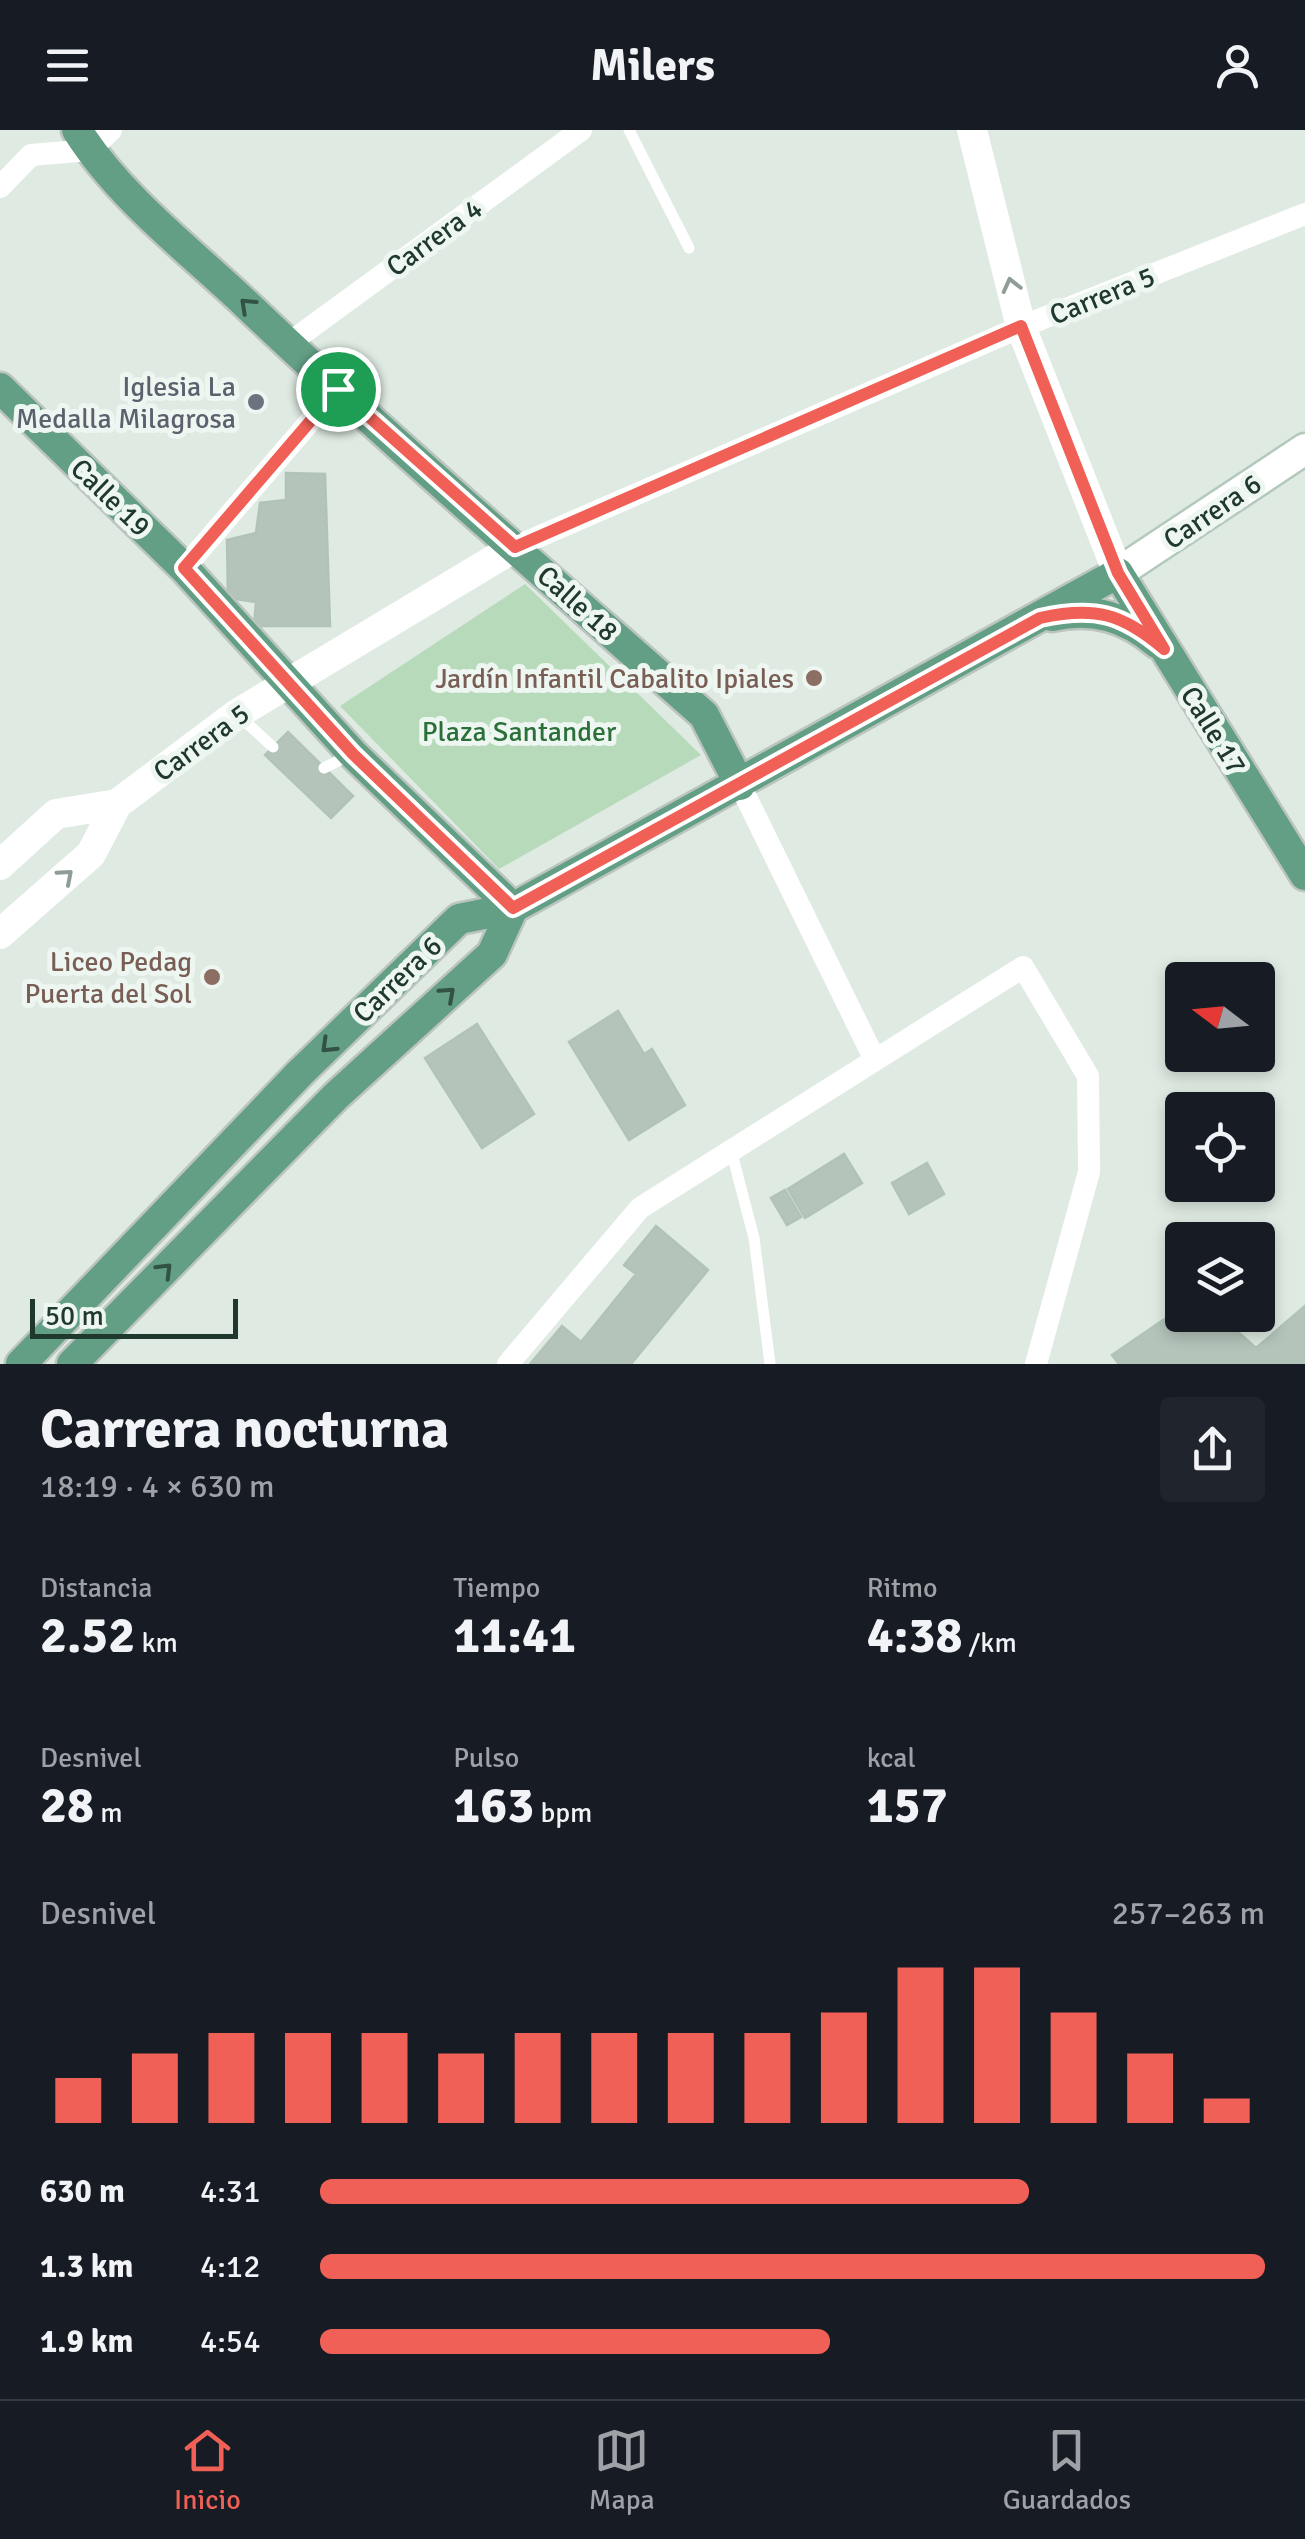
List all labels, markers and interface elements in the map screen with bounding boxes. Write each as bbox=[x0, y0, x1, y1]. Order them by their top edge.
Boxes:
icon: menu bbox=[40, 38, 95, 93]
text: Milers bbox=[590, 38, 715, 93]
icon: person bbox=[1210, 38, 1265, 93]
street label: Carrera 4 bbox=[380, 192, 489, 284]
street label: Carrera 5 bbox=[1045, 259, 1160, 332]
one-way arrow bbox=[1002, 277, 1023, 294]
one-way arrow bbox=[240, 299, 258, 317]
pin bbox=[296, 347, 381, 432]
icon: arrive bbox=[311, 362, 366, 417]
place label: Iglesia La Medalla Milagrosa bbox=[16, 370, 236, 436]
marker: Iglesia La Medalla Milagrosa bbox=[245, 391, 267, 413]
street label: Calle 19 bbox=[64, 452, 157, 544]
street label: Carrera 6 bbox=[1157, 467, 1268, 557]
street label: Calle 18 bbox=[530, 559, 625, 649]
place label: Jardín Infantil Cabalito Ipiales bbox=[435, 662, 794, 696]
marker: Jardín Infantil Cabalito Ipiales bbox=[803, 667, 825, 689]
street label: Calle 17 bbox=[1173, 680, 1253, 781]
street label: Carrera 5 bbox=[147, 697, 256, 789]
park label: Plaza Santander bbox=[422, 715, 617, 749]
one-way arrow bbox=[55, 869, 73, 887]
street label: Carrera 6 bbox=[346, 929, 449, 1030]
place label: Liceo Pedag Puerta del Sol bbox=[25, 945, 192, 1011]
north arrow bbox=[1165, 962, 1275, 1072]
map controls bbox=[1165, 962, 1275, 1332]
marker: Liceo Pedag Puerta del Sol bbox=[201, 966, 223, 988]
one-way arrow bbox=[436, 988, 455, 1006]
one-way arrow bbox=[322, 1034, 340, 1052]
button: locate bbox=[1165, 1092, 1275, 1202]
button: layers bbox=[1165, 1222, 1275, 1332]
one-way arrow bbox=[154, 1263, 172, 1281]
scale bar bbox=[30, 1294, 238, 1338]
text: 50 m bbox=[45, 1299, 104, 1333]
text: Carrera nocturna bbox=[40, 1395, 449, 1463]
button: share bbox=[1160, 1397, 1265, 1502]
text: 18:19 · 4 × 630 m bbox=[40, 1467, 275, 1506]
text: Distancia bbox=[40, 1571, 153, 1605]
text: Tiempo bbox=[453, 1571, 540, 1605]
text: Ritmo bbox=[867, 1571, 938, 1605]
text: 2.52 bbox=[40, 1605, 135, 1667]
text: 11:41 bbox=[453, 1605, 576, 1667]
text: 4:38 bbox=[867, 1605, 962, 1667]
text: km bbox=[135, 1626, 178, 1660]
text: /km bbox=[962, 1626, 1017, 1660]
text: Desnivel bbox=[40, 1741, 142, 1775]
text: Pulso bbox=[453, 1741, 519, 1775]
text: kcal bbox=[867, 1741, 916, 1775]
text: 28 bbox=[40, 1775, 94, 1837]
text: 163 bbox=[453, 1775, 534, 1837]
text: 157 bbox=[867, 1775, 948, 1837]
text: m bbox=[94, 1796, 123, 1830]
text: bpm bbox=[534, 1796, 592, 1830]
text: Desnivel bbox=[40, 1894, 156, 1933]
text: 257–263 m bbox=[1112, 1894, 1265, 1933]
text: 630 m bbox=[40, 2172, 125, 2211]
text: 4:31 bbox=[200, 2172, 260, 2211]
text: 1.3 km bbox=[40, 2247, 133, 2286]
text: 4:12 bbox=[200, 2247, 260, 2286]
text: 1.9 km bbox=[40, 2322, 133, 2361]
text: 4:54 bbox=[200, 2322, 260, 2361]
tab: Inicio bbox=[174, 2423, 241, 2517]
tab: Mapa bbox=[589, 2423, 655, 2517]
tab: Guardados bbox=[1003, 2423, 1131, 2517]

